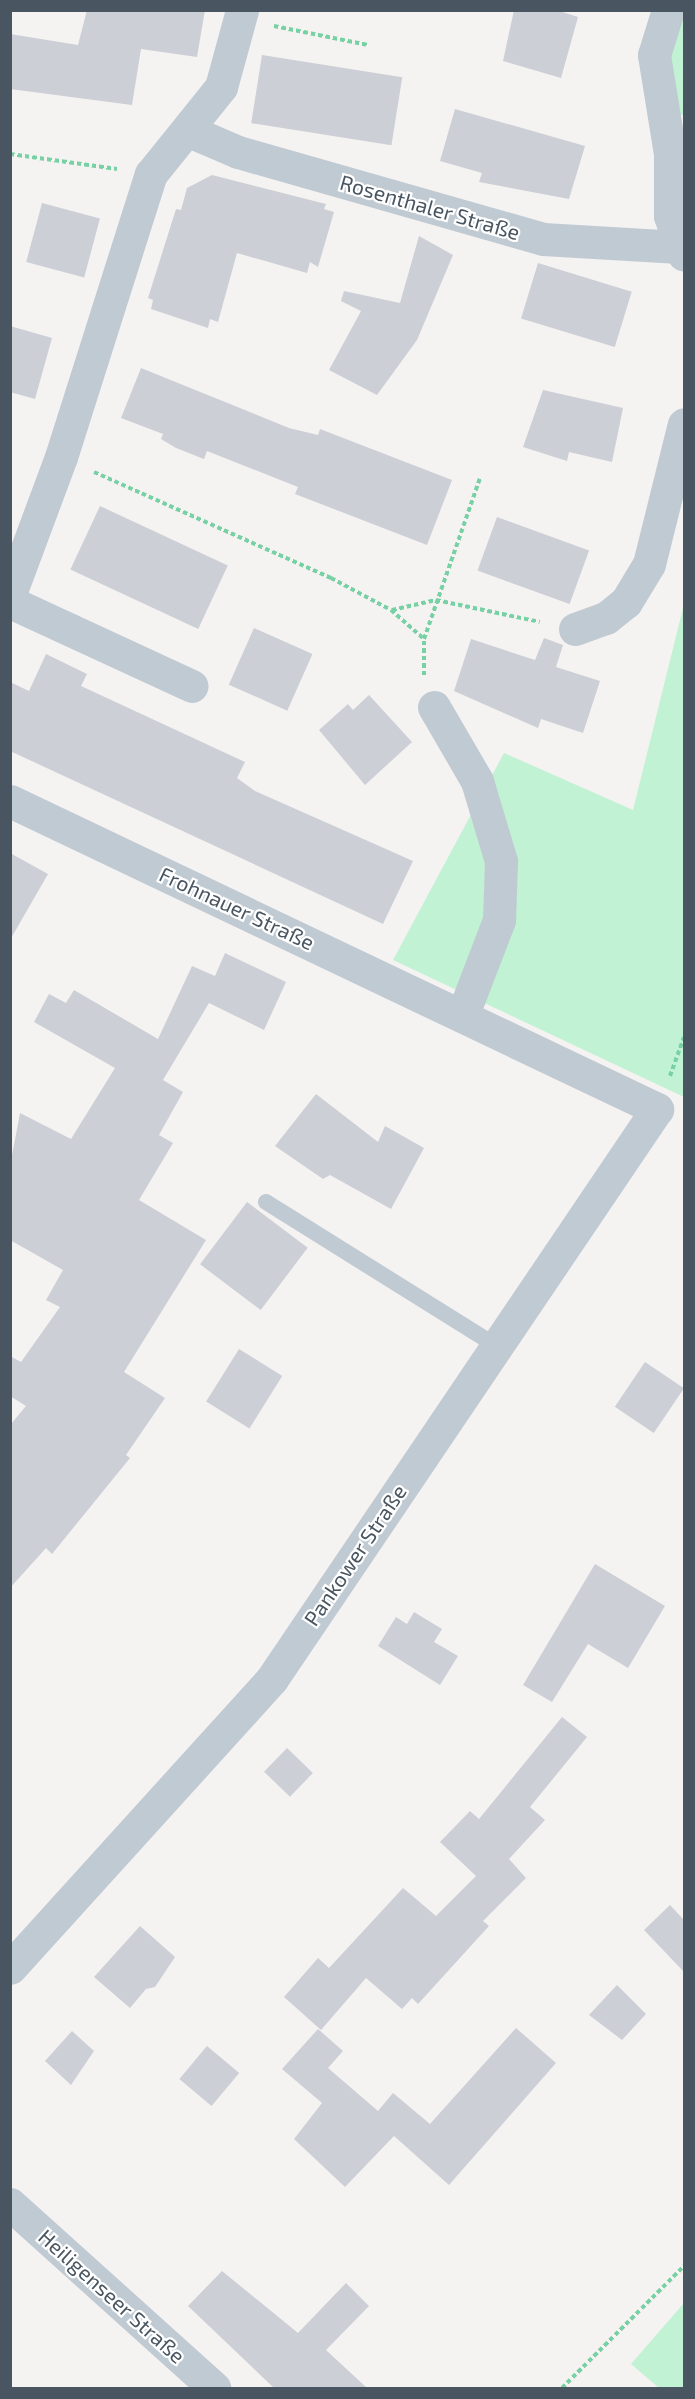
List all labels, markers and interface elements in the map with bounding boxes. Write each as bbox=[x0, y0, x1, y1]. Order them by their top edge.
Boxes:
street label: Rosenthaler Straße bbox=[337, 169, 523, 245]
street label: Frohnauer Straße bbox=[155, 861, 319, 955]
street label: Pankower Straße bbox=[298, 1480, 412, 1630]
street label: Heiligenseer Straße bbox=[34, 2224, 190, 2368]

